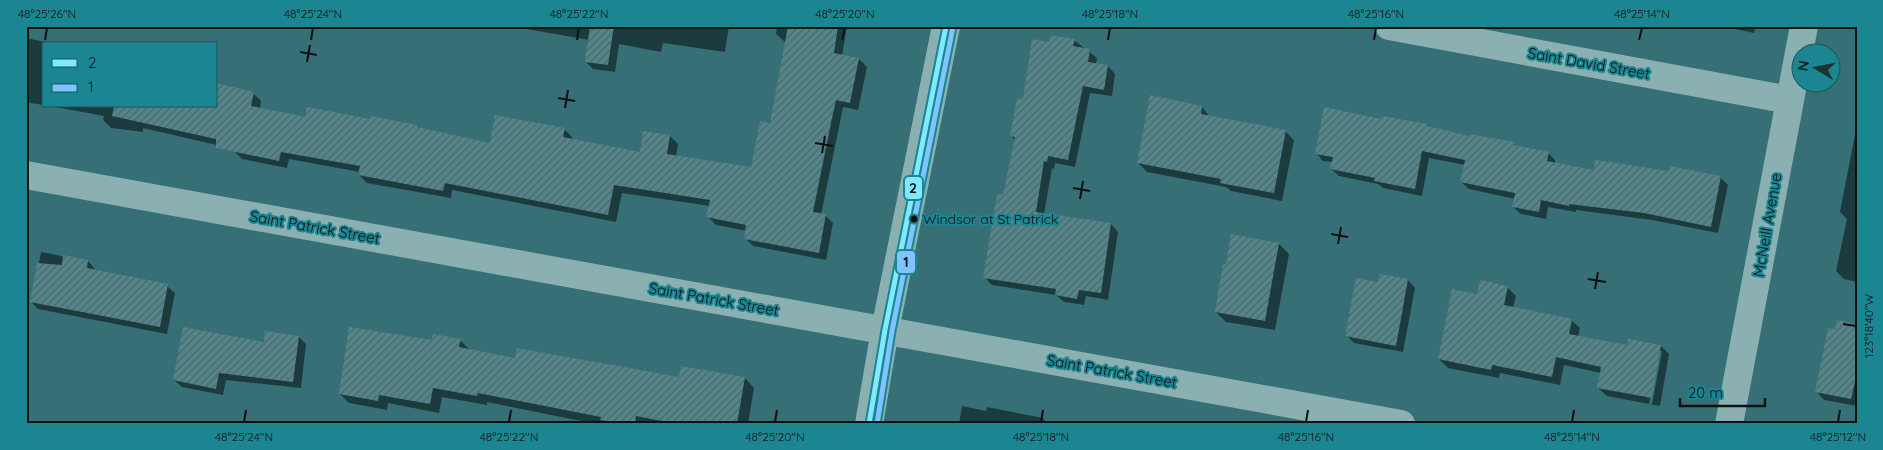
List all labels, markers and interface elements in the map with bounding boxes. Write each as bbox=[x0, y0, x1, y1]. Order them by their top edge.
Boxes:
text: 48°25'26"N bbox=[18, 6, 76, 21]
text: 48°25'24"N bbox=[284, 6, 342, 21]
text: 48°25'22"N bbox=[550, 6, 608, 21]
text: 48°25'20"N bbox=[815, 6, 875, 21]
text: 48°25'18"N bbox=[1082, 6, 1138, 21]
text: 48°25'16"N bbox=[1348, 6, 1404, 21]
text: 48°25'14"N bbox=[1614, 6, 1670, 21]
legend bbox=[42, 42, 218, 108]
north arrow bbox=[1790, 42, 1840, 92]
street label: Saint David Street bbox=[1526, 43, 1652, 83]
text: 2 bbox=[88, 53, 96, 72]
text: N bbox=[1793, 59, 1813, 72]
text: 1 bbox=[88, 77, 94, 96]
street label: McNeill Avenue bbox=[1749, 172, 1785, 278]
line badge: 2 bbox=[904, 176, 923, 200]
text: 2 bbox=[909, 179, 917, 197]
street label: Saint Patrick Street bbox=[249, 206, 381, 248]
place label: Windsor at St Patrick bbox=[923, 210, 1058, 228]
marker: Windsor at St Patrick bbox=[909, 214, 919, 224]
line badge: 1 bbox=[896, 250, 916, 274]
text: 1 bbox=[903, 253, 909, 271]
street label: Saint Patrick Street bbox=[648, 278, 780, 320]
text: 123°18'40"W bbox=[1861, 293, 1876, 358]
street label: Saint Patrick Street bbox=[1046, 350, 1178, 392]
scale bar bbox=[1680, 375, 1766, 407]
text: 20 m bbox=[1688, 383, 1723, 402]
text: 48°25'24"N bbox=[215, 429, 273, 444]
text: 48°25'22"N bbox=[480, 429, 538, 444]
text: 48°25'20"N bbox=[745, 429, 805, 444]
text: 48°25'18"N bbox=[1013, 429, 1069, 444]
text: 48°25'16"N bbox=[1278, 429, 1334, 444]
text: 48°25'14"N bbox=[1544, 429, 1600, 444]
text: 48°25'12"N bbox=[1810, 429, 1866, 444]

